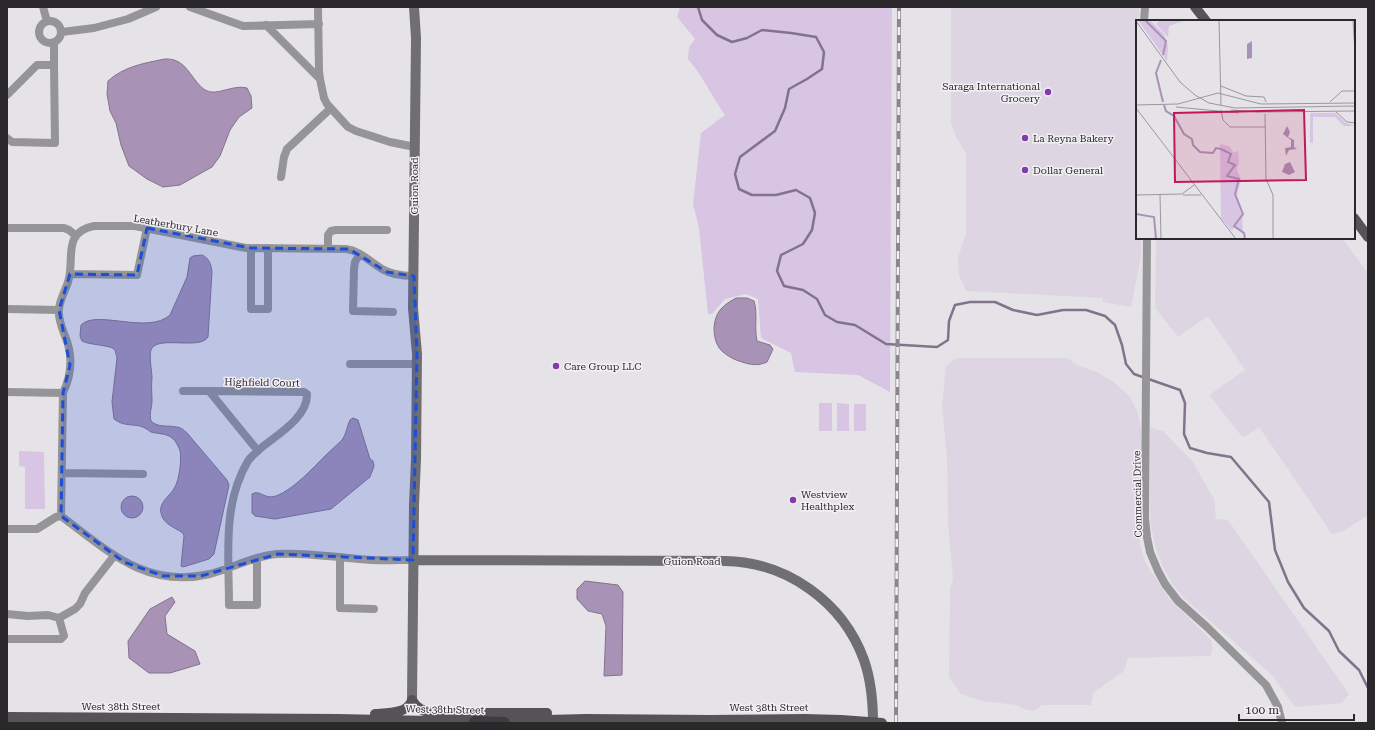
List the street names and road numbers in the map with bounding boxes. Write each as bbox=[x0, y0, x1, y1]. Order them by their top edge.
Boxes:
street label: Guion Road bbox=[409, 157, 420, 215]
street label: Leatherbury Lane bbox=[133, 213, 220, 238]
street label: Highfield Court bbox=[224, 376, 300, 389]
street label: Commercial Drive bbox=[1131, 450, 1144, 538]
street label: Guion Road bbox=[663, 556, 721, 567]
street label: West 38th Street bbox=[82, 701, 161, 712]
street label: West 38th Street bbox=[730, 702, 809, 713]
street label: West 38th Street bbox=[405, 703, 485, 716]

